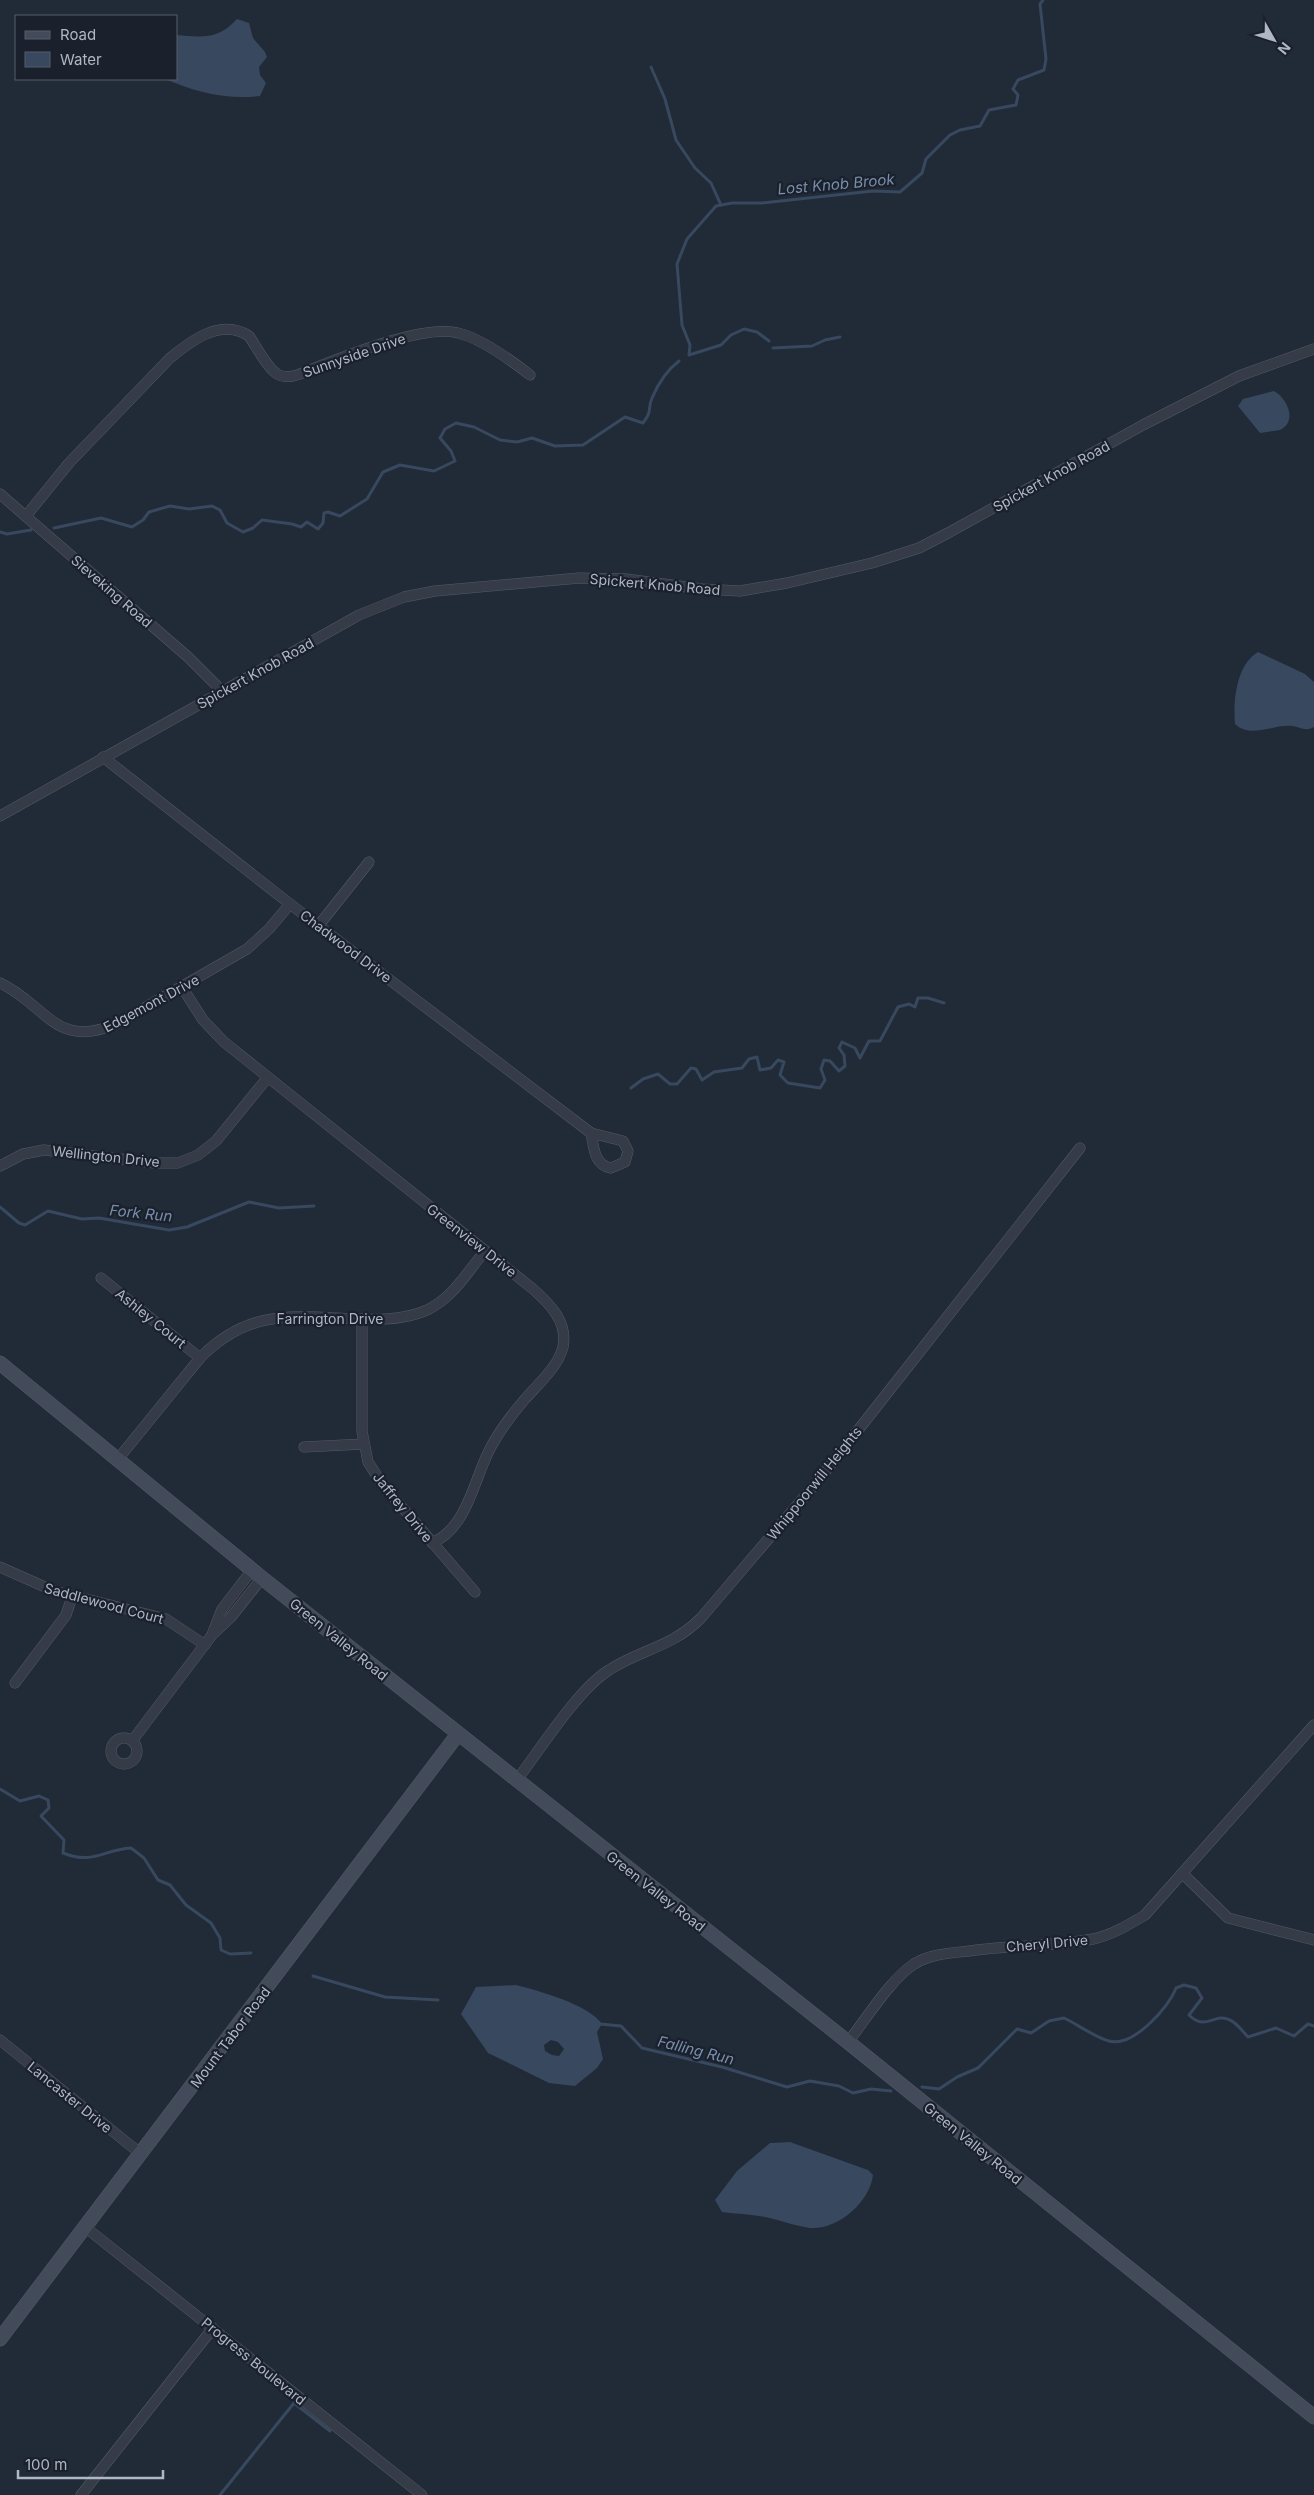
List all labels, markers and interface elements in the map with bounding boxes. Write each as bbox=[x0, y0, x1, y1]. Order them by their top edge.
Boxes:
legend bbox=[15, 15, 178, 80]
north arrow bbox=[1249, 15, 1299, 65]
text: Road bbox=[60, 25, 96, 44]
text: N bbox=[1275, 39, 1294, 58]
text: Water bbox=[60, 50, 102, 69]
water label: Lost Knob Brook bbox=[777, 169, 896, 199]
street label: Sunnyside Drive bbox=[300, 329, 408, 381]
street label: Spickert Knob Road bbox=[990, 437, 1112, 515]
street label: Sieveking Road bbox=[68, 551, 156, 631]
street label: Spickert Knob Road bbox=[589, 570, 721, 598]
street label: Spickert Knob Road bbox=[194, 634, 316, 712]
street label: Chadwood Drive bbox=[297, 906, 395, 986]
street label: Edgemont Drive bbox=[100, 971, 202, 1035]
street label: Wellington Drive bbox=[51, 1142, 161, 1170]
water label: Fork Run bbox=[109, 1200, 173, 1226]
street label: Greenview Drive bbox=[424, 1200, 520, 1280]
street label: Ashley Court bbox=[112, 1285, 190, 1352]
street label: Farrington Drive bbox=[277, 1310, 383, 1327]
street label: Whippoorwill Heights bbox=[763, 1423, 865, 1543]
street label: Jaffrey Drive bbox=[370, 1469, 436, 1545]
street label: Saddlewood Court bbox=[43, 1579, 166, 1627]
street label: Green Valley Road bbox=[287, 1594, 391, 1684]
street label: Green Valley Road bbox=[603, 1847, 709, 1935]
street label: Cheryl Drive bbox=[1005, 1931, 1089, 1955]
street label: Mount Tabor Road bbox=[187, 1983, 273, 2091]
water label: Falling Run bbox=[656, 2031, 736, 2069]
street label: Lancaster Drive bbox=[24, 2058, 116, 2136]
street label: Green Valley Road bbox=[921, 2098, 1025, 2188]
street label: Progress Boulevard bbox=[198, 2314, 310, 2408]
scale bar bbox=[18, 2448, 162, 2480]
text: 100 m bbox=[25, 2455, 67, 2474]

